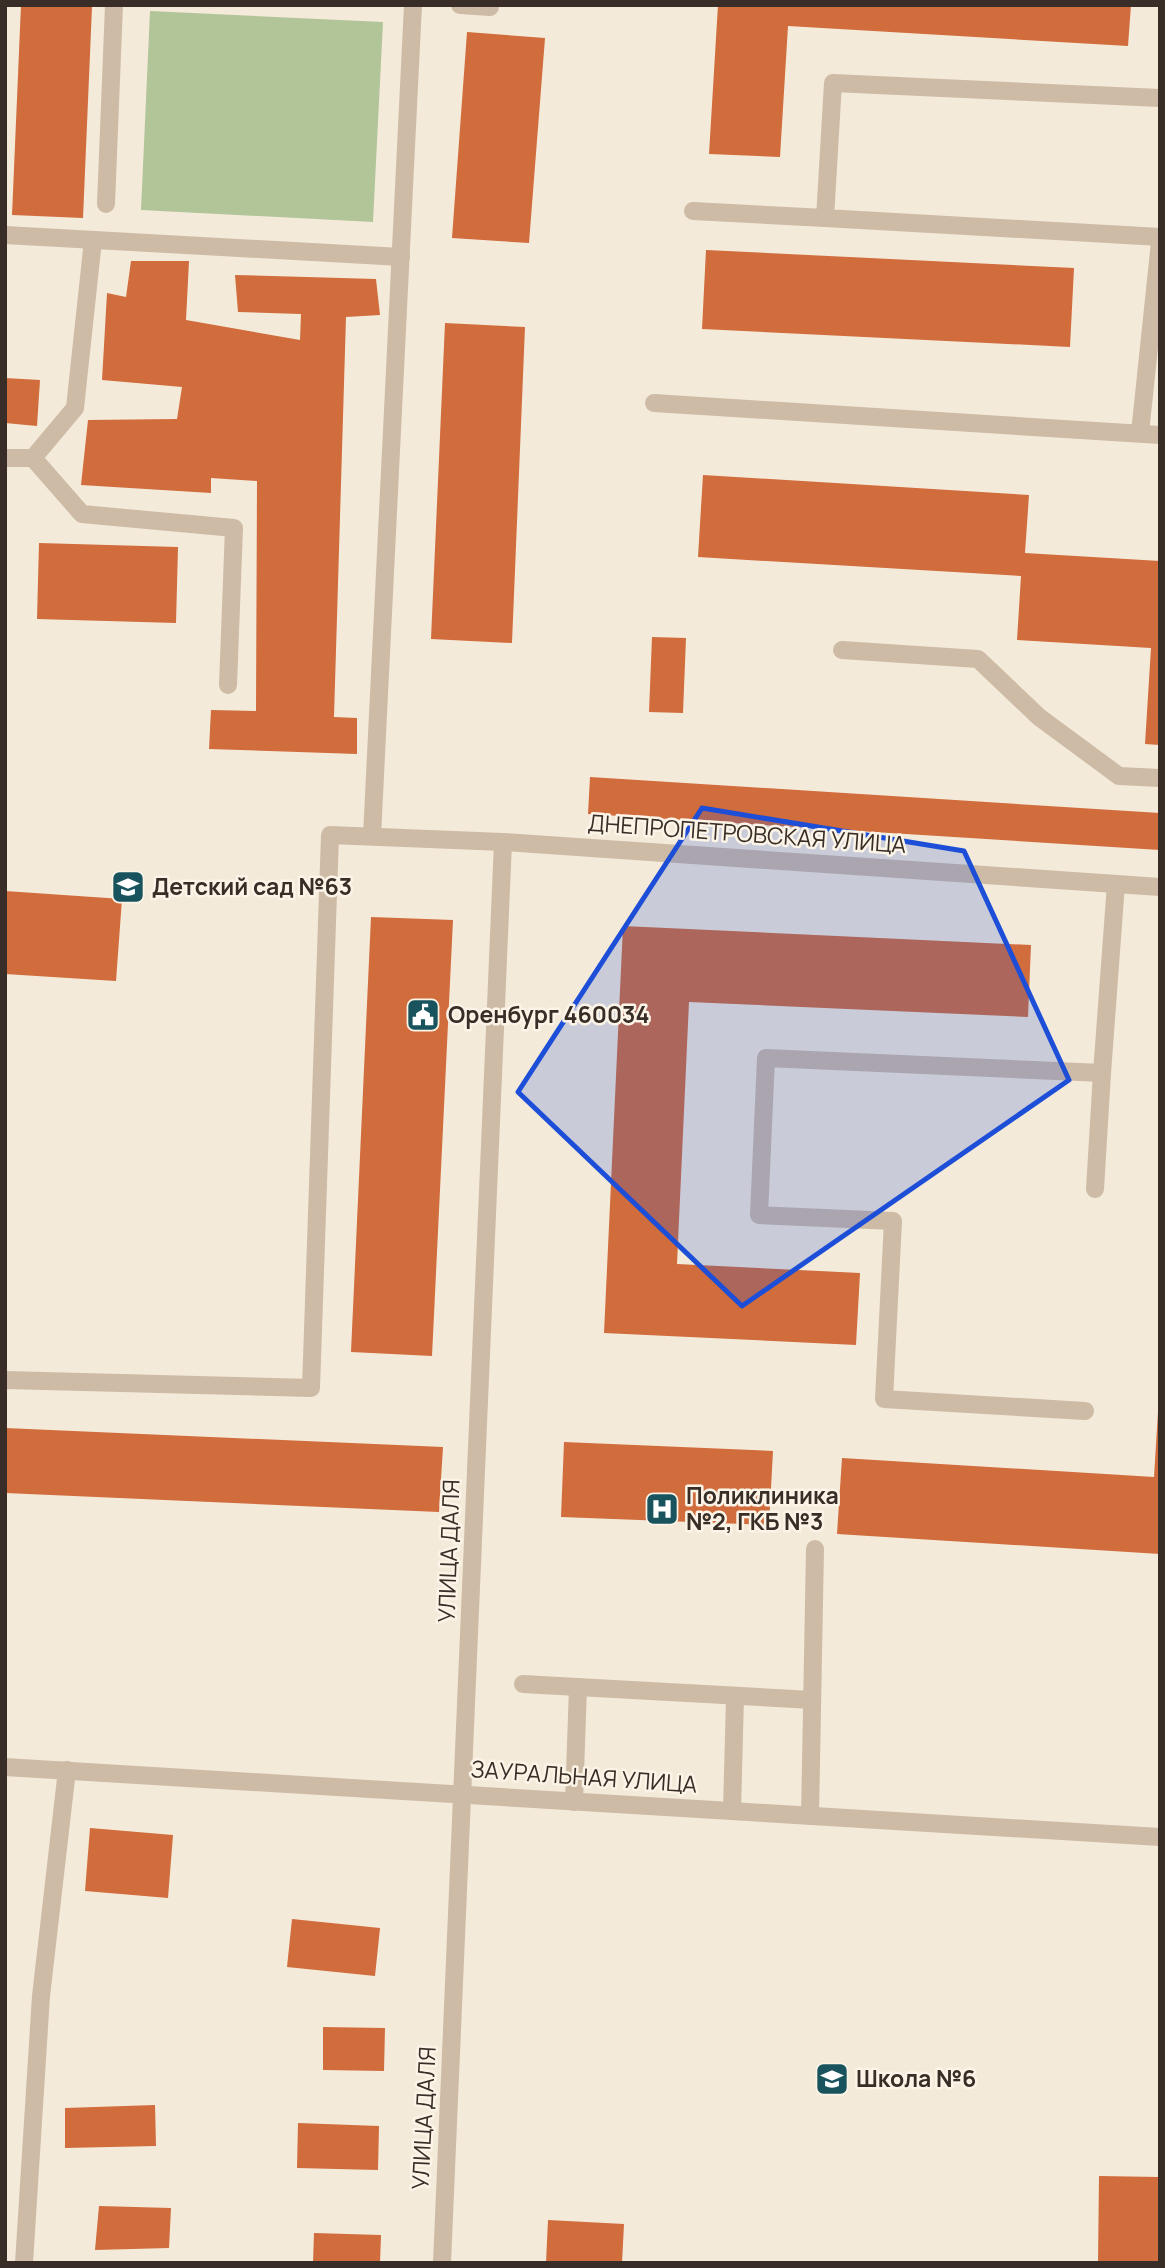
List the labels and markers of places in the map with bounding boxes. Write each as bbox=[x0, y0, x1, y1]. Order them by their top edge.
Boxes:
school or university icon: Детский сад №63 bbox=[109, 868, 147, 906]
place label: Детский сад №63 bbox=[152, 870, 352, 902]
public building icon: Оренбург 460034 bbox=[404, 996, 442, 1034]
place label: Оренбург 460034 bbox=[448, 998, 649, 1030]
place label: Поликлиника №2, ГКБ №3 bbox=[686, 1479, 839, 1537]
hospital icon: Поликлиника №2, ГКБ №3 bbox=[643, 1490, 681, 1528]
school or university icon: Школа №6 bbox=[813, 2060, 851, 2098]
place label: Школа №6 bbox=[856, 2062, 976, 2094]

